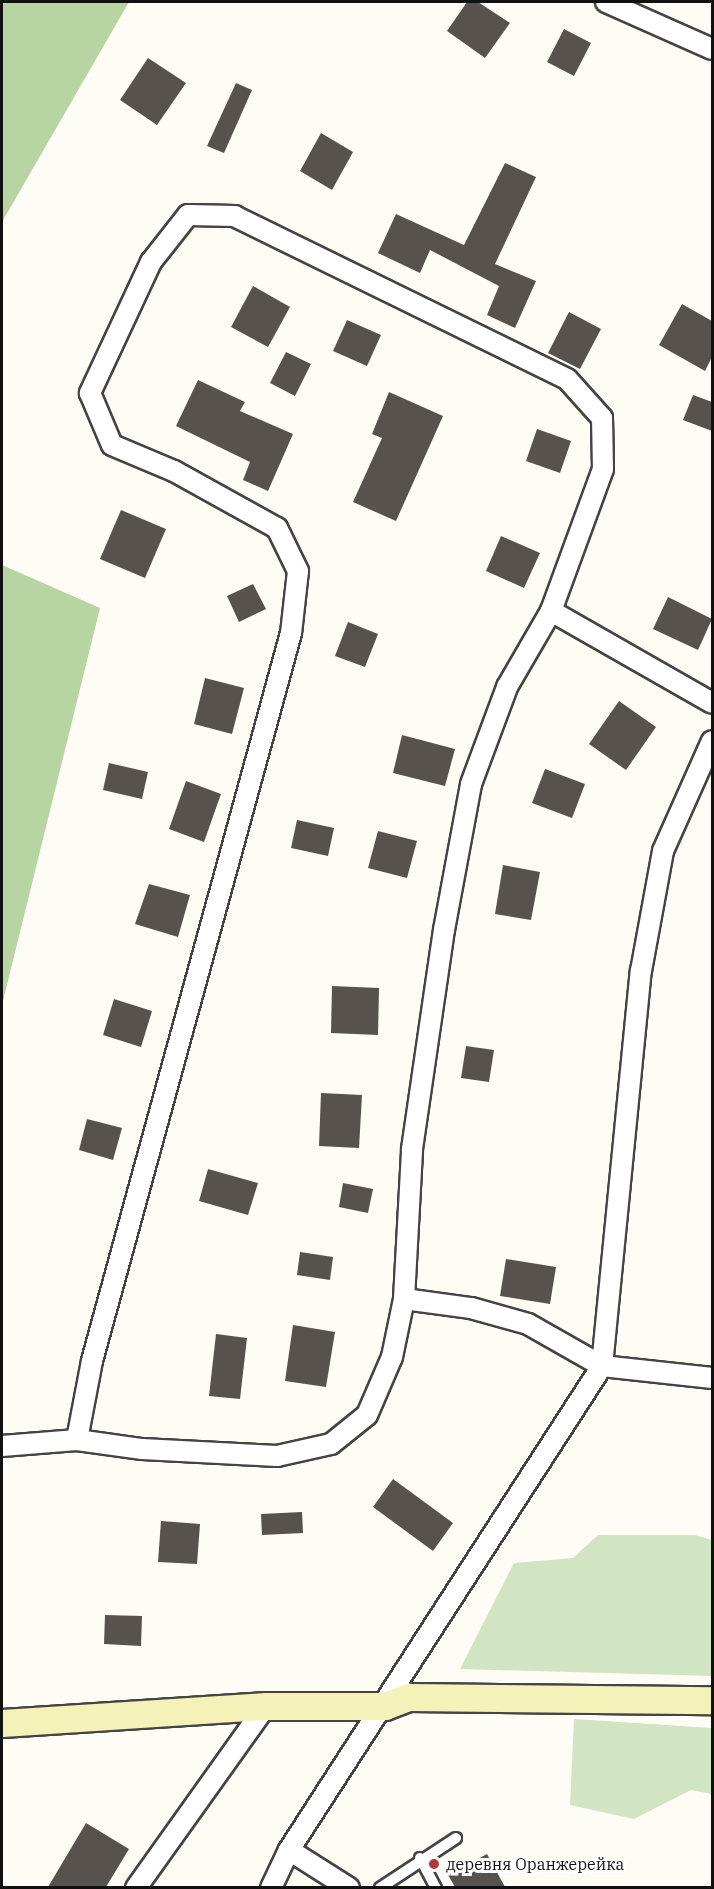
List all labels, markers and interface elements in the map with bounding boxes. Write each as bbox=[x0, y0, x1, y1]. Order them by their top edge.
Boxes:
place label: деревня Оранжерейка bbox=[446, 1854, 624, 1874]
marker: деревня Оранжерейка bbox=[427, 1857, 441, 1871]

